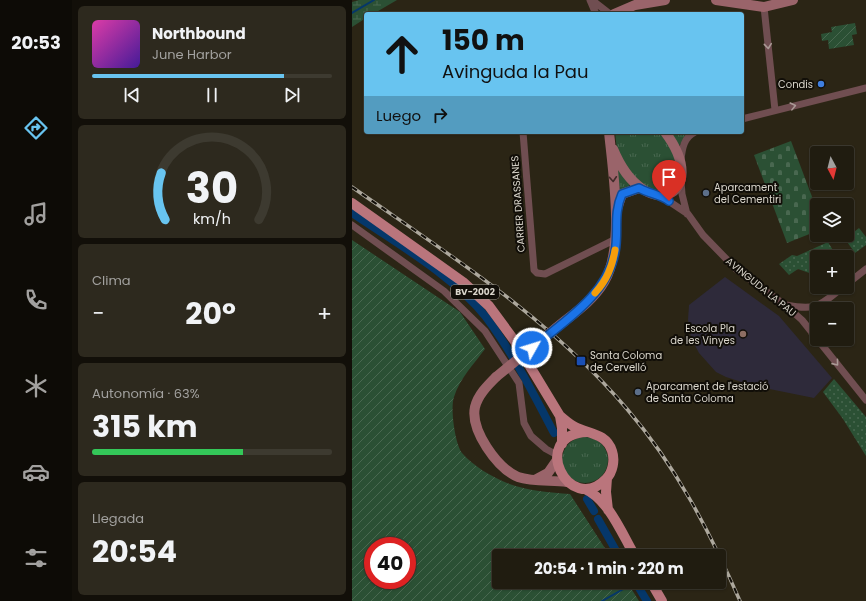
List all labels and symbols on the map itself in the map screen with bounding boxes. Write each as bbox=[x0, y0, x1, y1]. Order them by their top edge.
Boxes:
one-way arrow bbox=[763, 43, 772, 49]
place label: Condis bbox=[778, 77, 813, 92]
marker: Condis bbox=[816, 79, 826, 89]
one-way arrow bbox=[790, 102, 797, 111]
north arrow bbox=[810, 146, 854, 190]
street label: CARRER DRASSANES bbox=[507, 155, 529, 253]
pin bbox=[652, 160, 686, 201]
one-way arrow bbox=[608, 176, 617, 182]
place label: Aparcament del Cementiri bbox=[714, 180, 781, 207]
marker: Aparcament del Cementiri bbox=[701, 188, 711, 198]
street label: AVINGUDA LA PAU bbox=[722, 254, 800, 320]
road number: BV-2002 bbox=[451, 285, 499, 299]
place label: Escola Pla de les Vinyes bbox=[670, 321, 735, 348]
position arrow bbox=[511, 327, 553, 369]
marker: Escola Pla de les Vinyes bbox=[738, 329, 748, 339]
place label: Santa Coloma de Cervelló bbox=[590, 348, 662, 375]
marker: Santa Coloma de Cervelló bbox=[575, 355, 587, 367]
one-way arrow bbox=[832, 359, 839, 366]
place label: Aparcament de l'estació de Santa Coloma bbox=[646, 379, 768, 406]
marker: Aparcament de l'estació de Santa Coloma bbox=[633, 387, 643, 397]
speed limit sign: 40 bbox=[364, 537, 416, 589]

